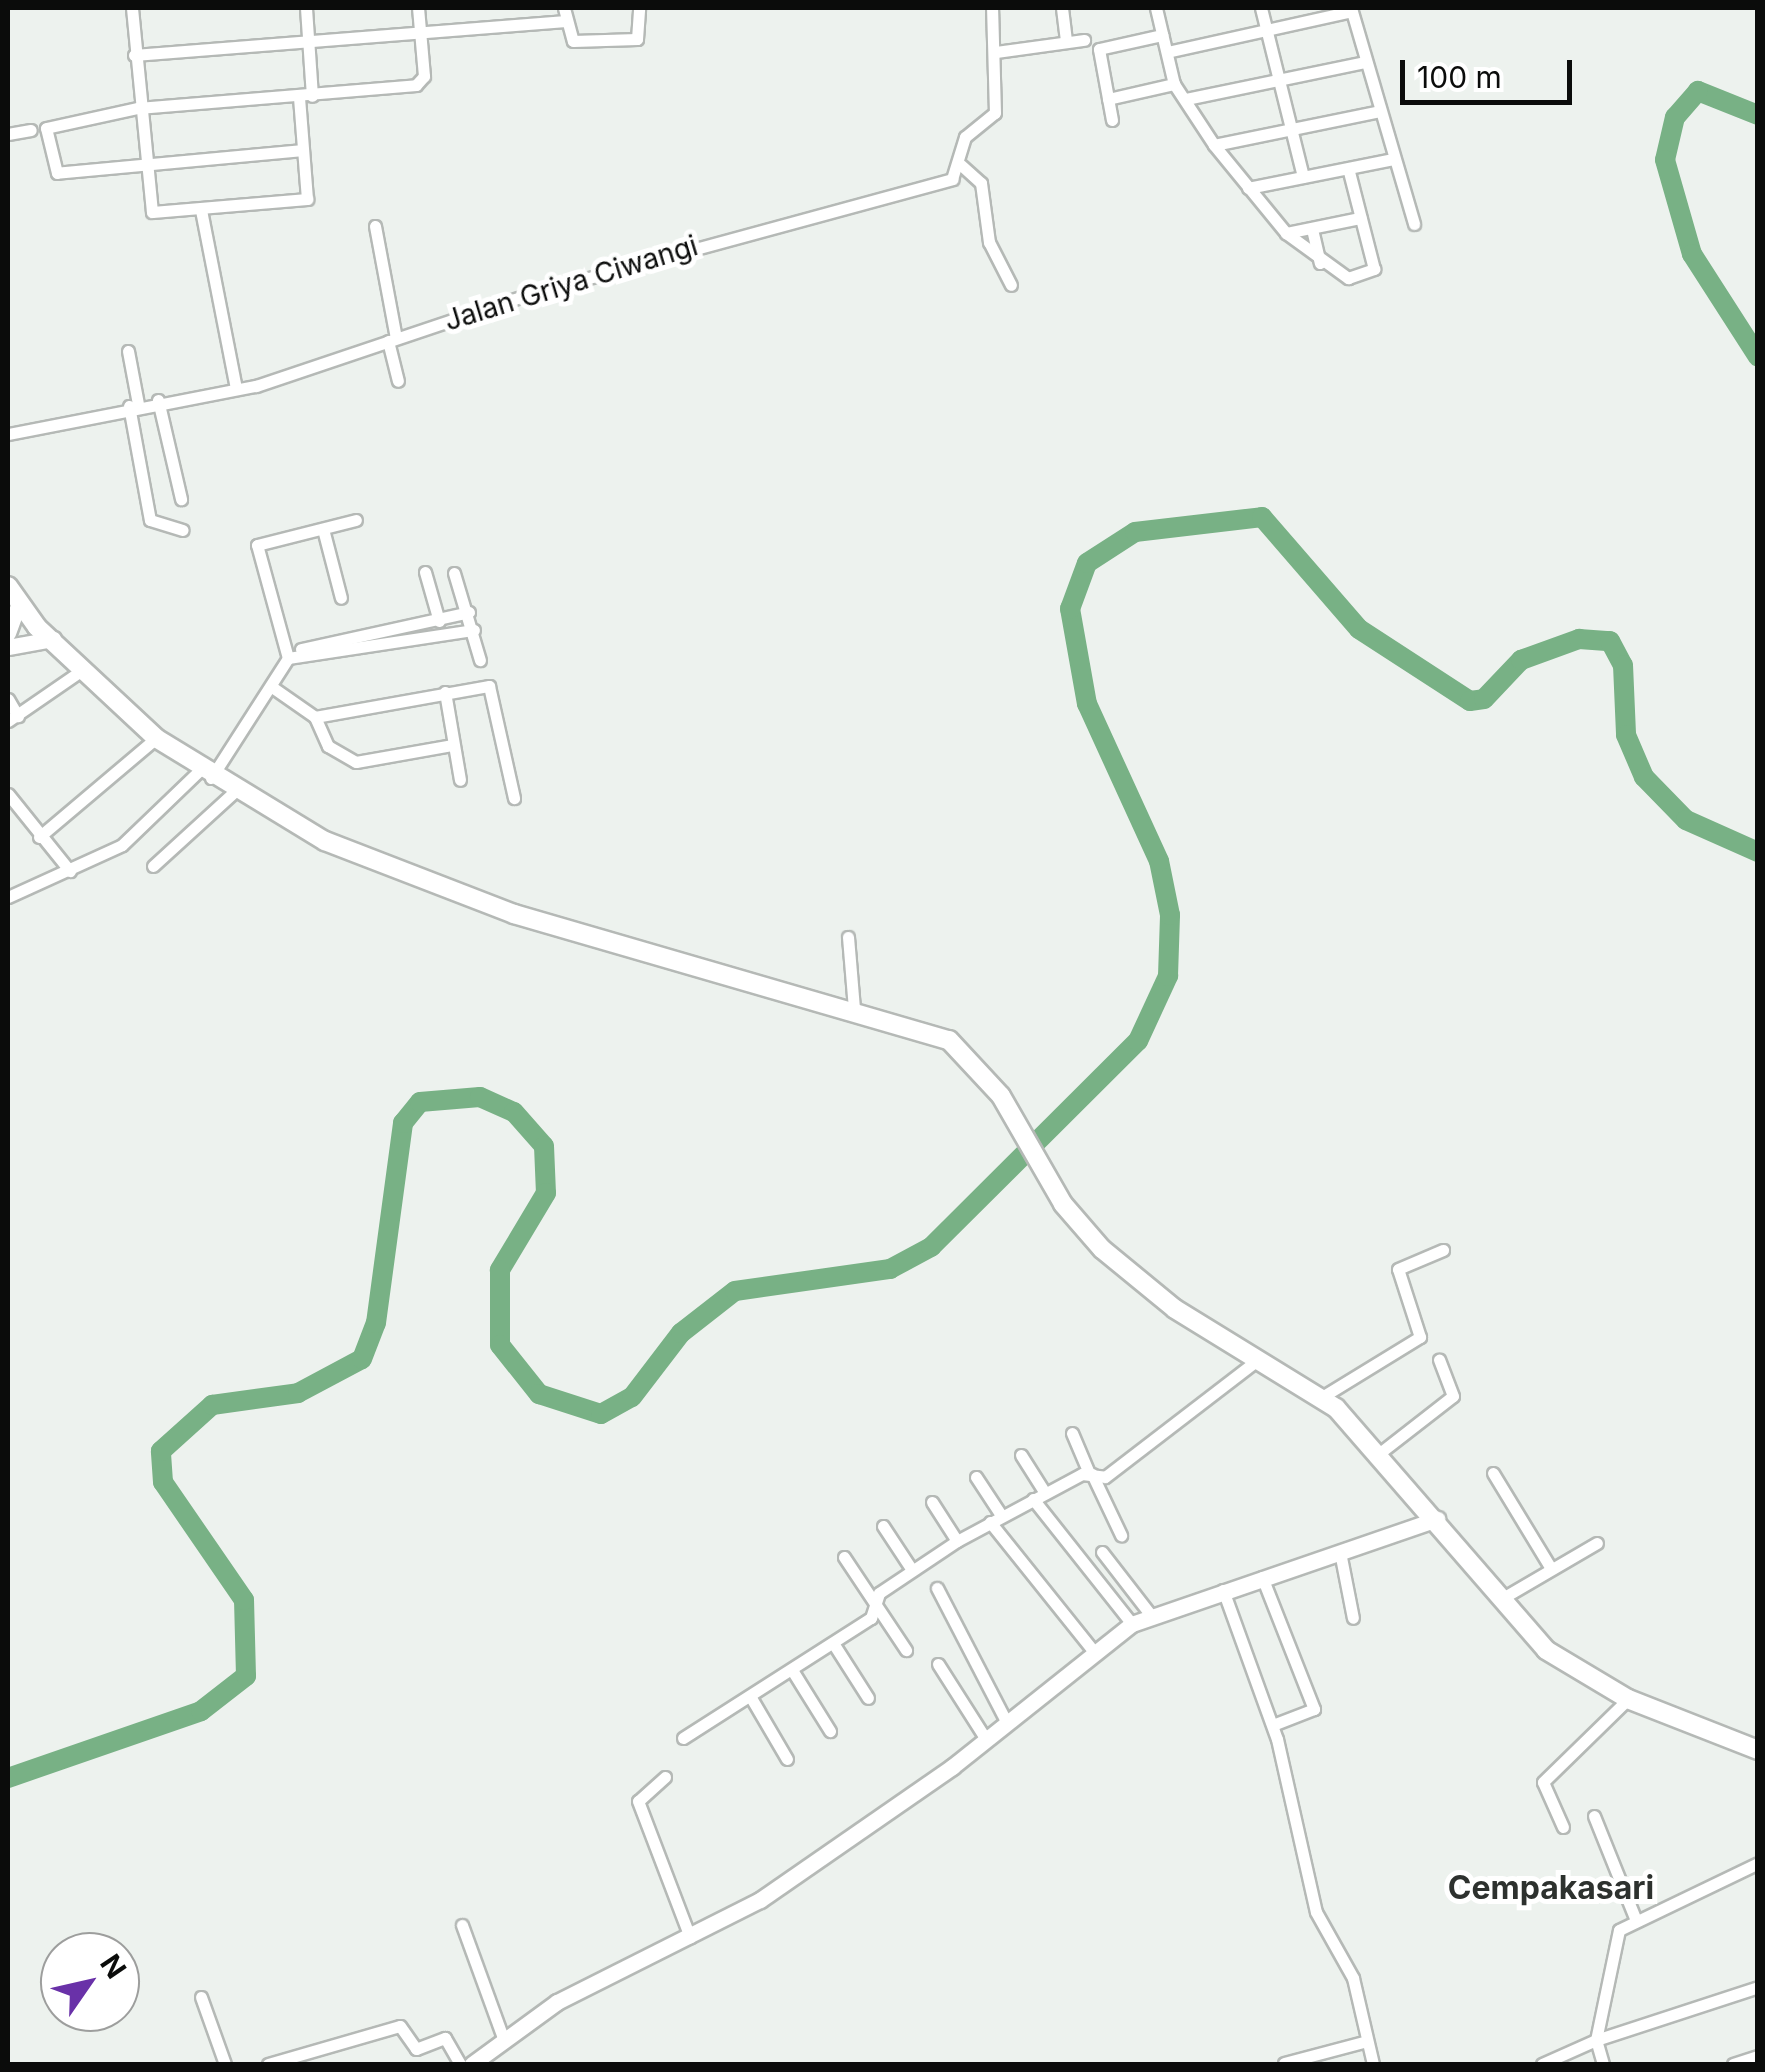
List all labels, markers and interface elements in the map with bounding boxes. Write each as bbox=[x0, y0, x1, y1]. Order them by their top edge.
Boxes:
scale bar bbox=[1405, 40, 1578, 102]
text: 100 m bbox=[1417, 59, 1502, 95]
street label: Jalan Griya Ciwangi bbox=[440, 229, 702, 337]
district label: Cempakasari bbox=[1448, 1869, 1654, 1907]
north arrow bbox=[40, 1932, 140, 2032]
text: N bbox=[93, 1948, 133, 1985]

